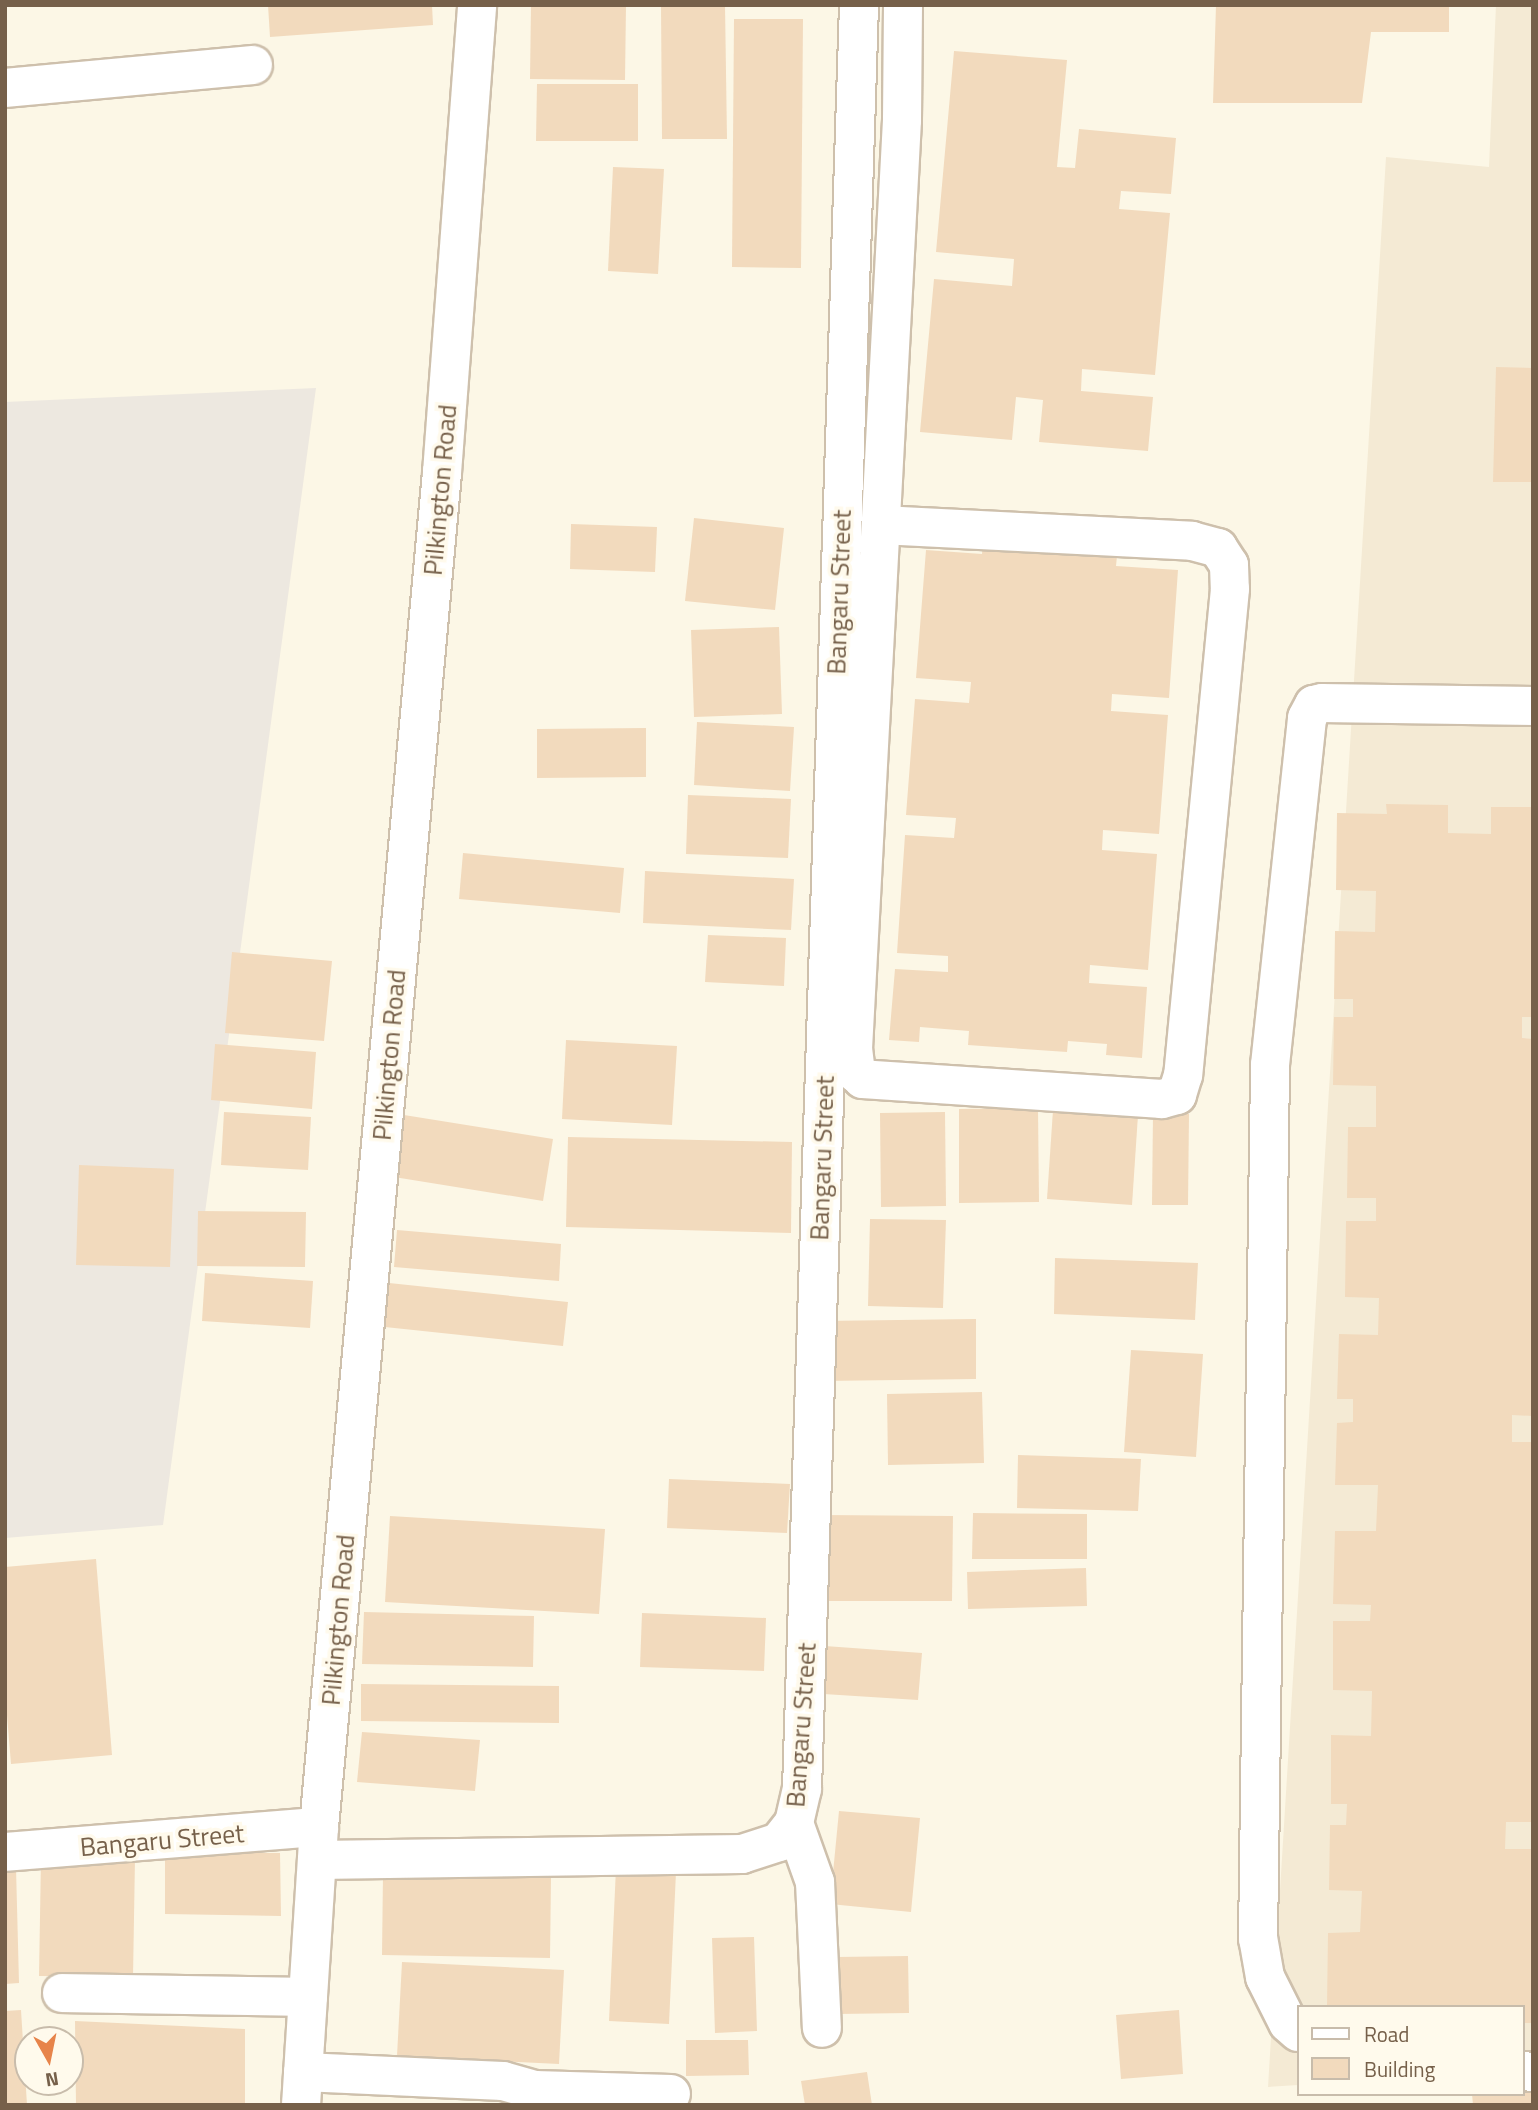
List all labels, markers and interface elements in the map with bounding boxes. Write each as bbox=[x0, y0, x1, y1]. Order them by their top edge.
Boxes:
street label: Pilkington Road bbox=[417, 403, 463, 577]
street label: Bangaru Street bbox=[821, 509, 857, 675]
street label: Pilkington Road bbox=[366, 968, 412, 1142]
street label: Bangaru Street bbox=[804, 1075, 840, 1241]
street label: Pilkington Road bbox=[315, 1533, 361, 1707]
street label: Bangaru Street bbox=[780, 1642, 822, 1808]
street label: Bangaru Street bbox=[78, 1817, 246, 1863]
legend bbox=[1296, 2005, 1524, 2096]
text: Road bbox=[1364, 2018, 1409, 2050]
north arrow bbox=[14, 2026, 84, 2096]
text: Building bbox=[1364, 2053, 1435, 2085]
text: N bbox=[43, 2065, 61, 2096]

